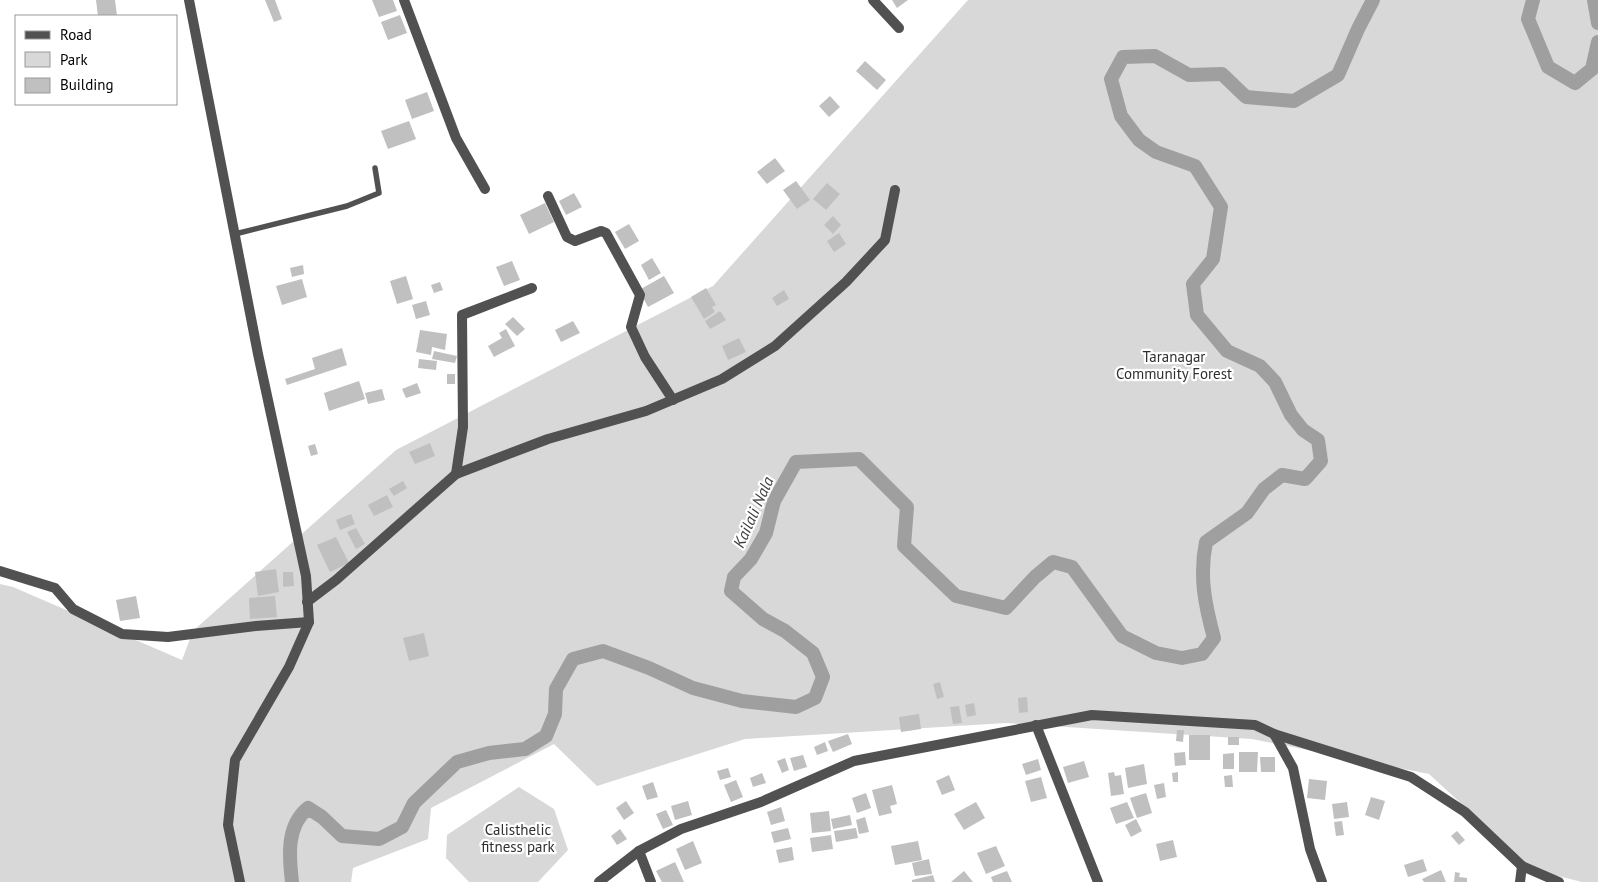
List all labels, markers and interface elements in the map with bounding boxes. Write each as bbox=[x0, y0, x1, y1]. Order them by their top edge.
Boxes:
legend bbox=[15, 15, 178, 105]
text: Road bbox=[60, 25, 92, 44]
text: Park bbox=[60, 50, 88, 69]
text: Building bbox=[60, 75, 114, 94]
park label: Taranagar Community Forest bbox=[1116, 347, 1232, 383]
water label: Kailali Nala bbox=[728, 473, 778, 551]
park label: Calisthelic fitness park bbox=[481, 820, 556, 856]

